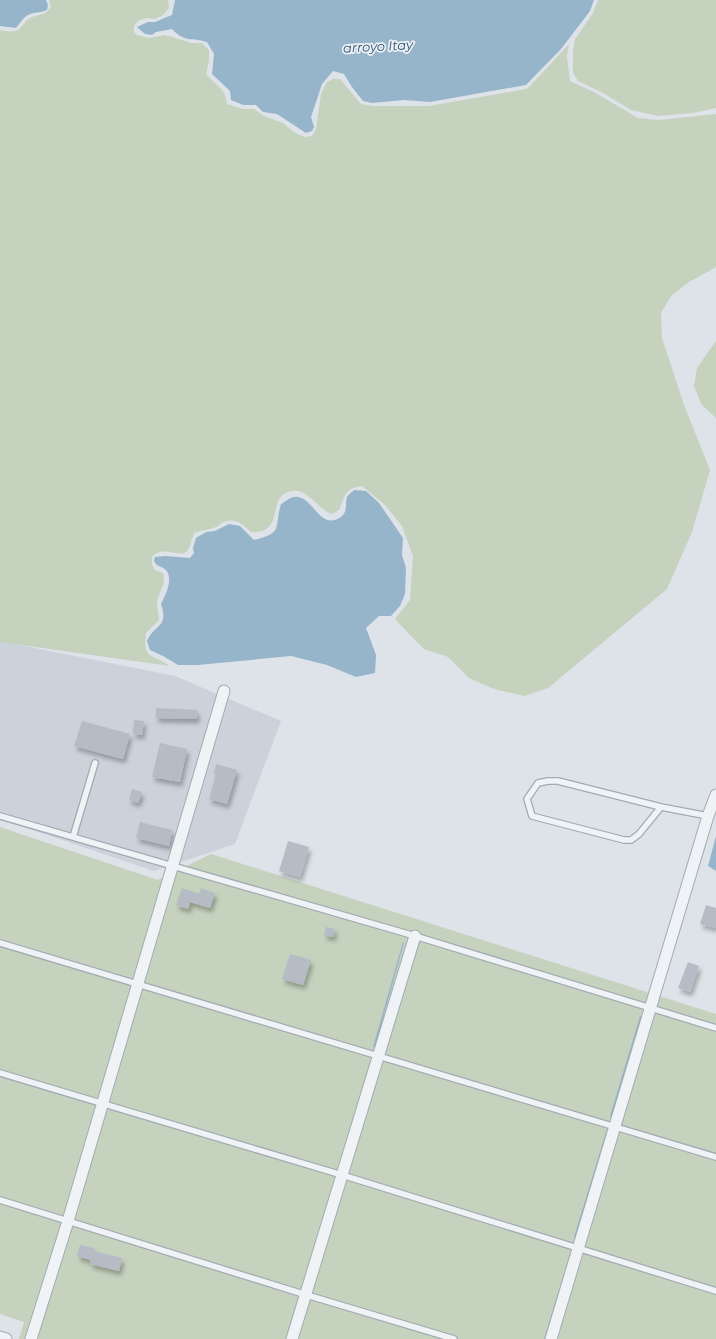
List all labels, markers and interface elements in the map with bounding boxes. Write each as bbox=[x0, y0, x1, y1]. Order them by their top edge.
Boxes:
water label: arroyo Itay bbox=[343, 36, 414, 56]

